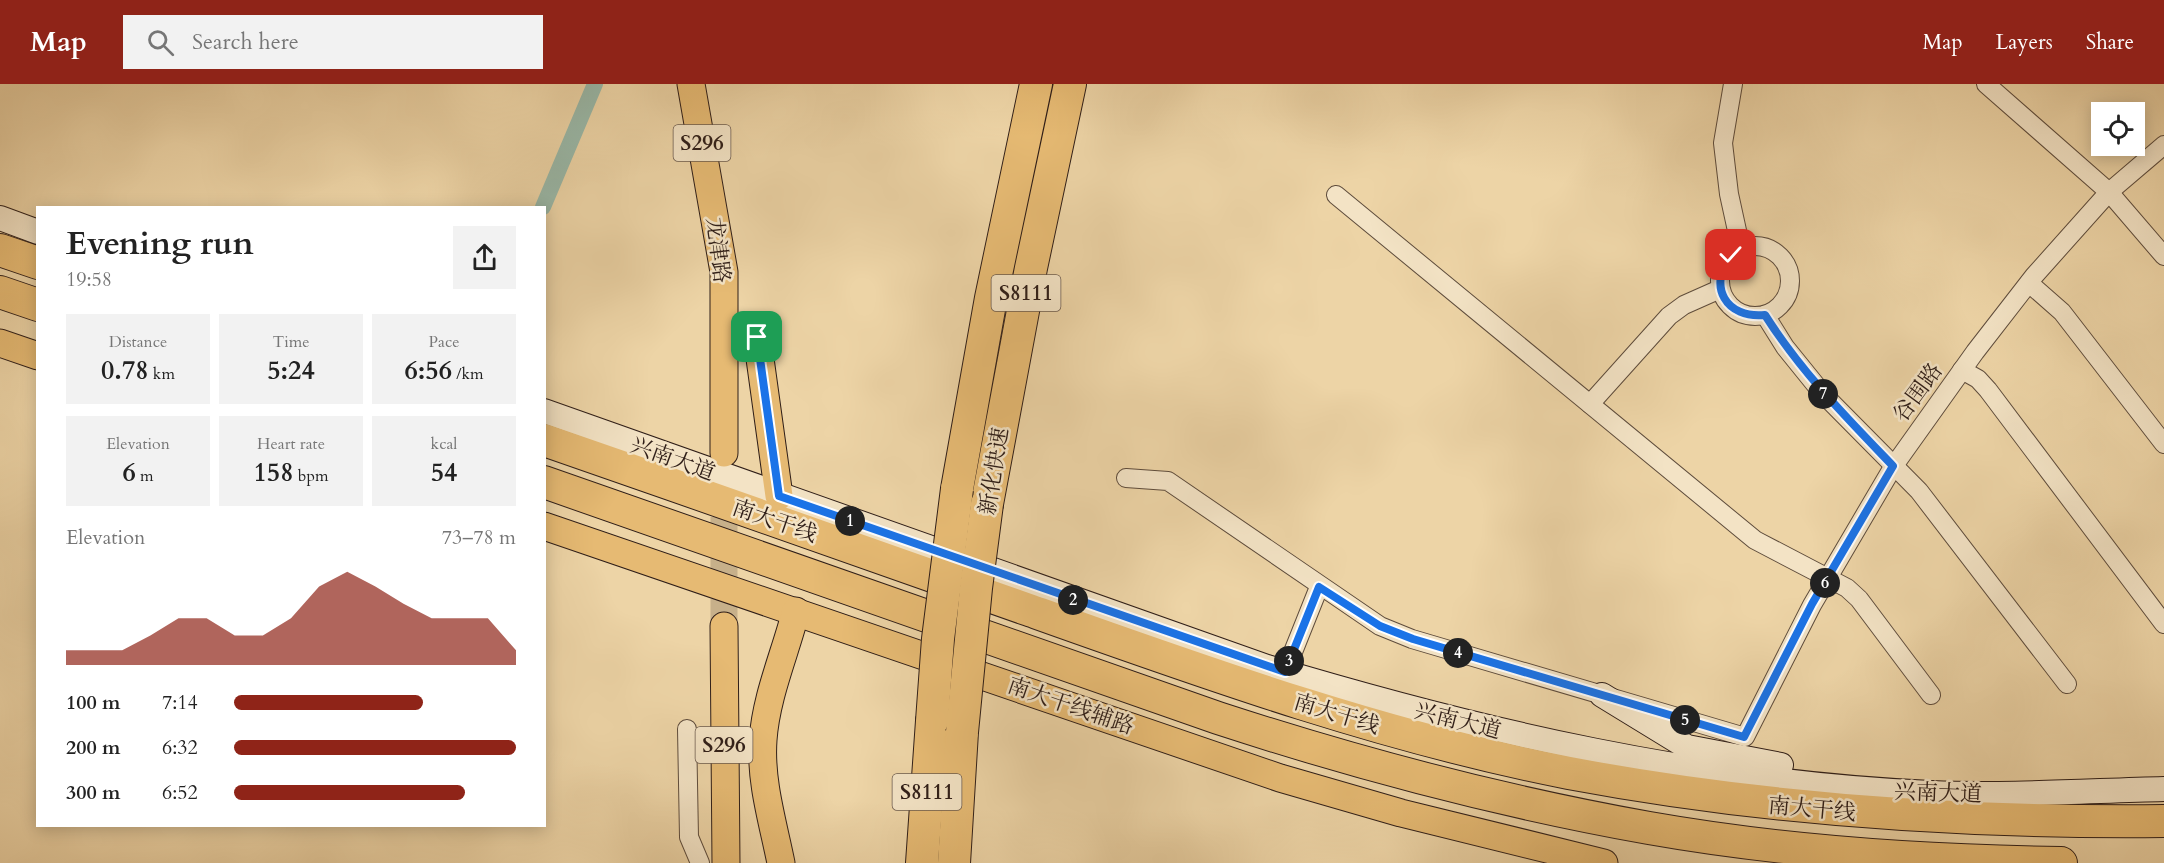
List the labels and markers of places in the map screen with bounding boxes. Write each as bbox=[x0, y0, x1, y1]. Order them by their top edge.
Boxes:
pin bbox=[1705, 229, 1756, 280]
pin bbox=[731, 311, 782, 362]
pin: 7 bbox=[1808, 379, 1838, 409]
pin: 1 bbox=[835, 506, 865, 536]
pin: 6 bbox=[1810, 568, 1840, 598]
pin: 2 bbox=[1058, 585, 1088, 615]
pin: 4 bbox=[1443, 638, 1473, 668]
pin: 3 bbox=[1274, 646, 1304, 676]
pin: 5 bbox=[1670, 705, 1700, 735]

